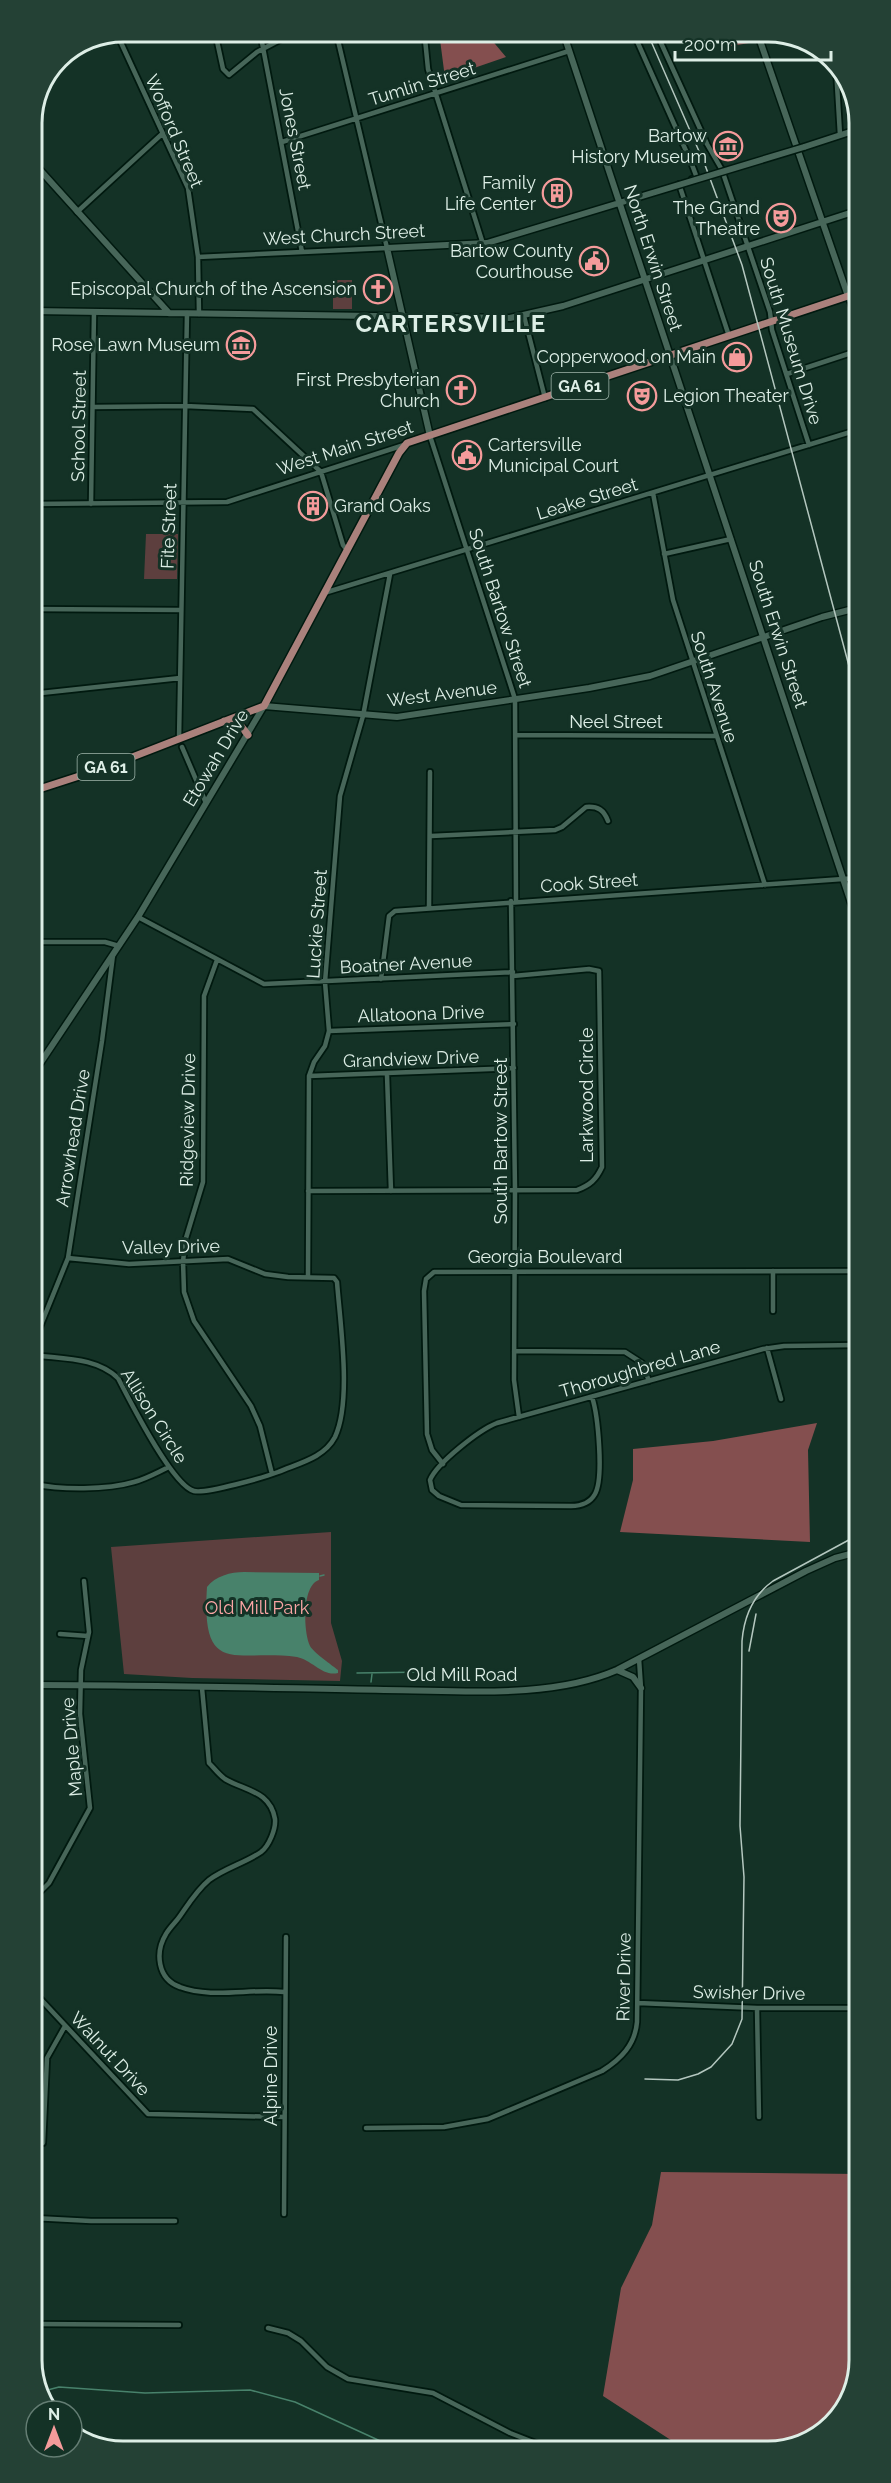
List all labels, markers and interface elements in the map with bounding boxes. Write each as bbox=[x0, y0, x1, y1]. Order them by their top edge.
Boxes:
scale bar bbox=[675, 24, 831, 62]
text: 200 m bbox=[684, 34, 737, 55]
street label: Tumlin Street bbox=[366, 57, 478, 110]
street label: Wofford Street bbox=[141, 71, 208, 191]
street label: Jones Street bbox=[275, 86, 316, 192]
place label: Bartow History Museum bbox=[571, 125, 707, 167]
museum icon: Bartow History Museum bbox=[712, 130, 744, 162]
place label: Family Life Center bbox=[445, 172, 537, 214]
building icon: Family Life Center bbox=[541, 177, 573, 209]
street label: North Erwin Street bbox=[620, 182, 687, 334]
place label: The Grand Theatre bbox=[673, 197, 760, 239]
theatre icon: The Grand Theatre bbox=[765, 202, 797, 234]
street label: West Church Street bbox=[263, 220, 425, 249]
place label: Bartow County Courthouse bbox=[450, 240, 573, 282]
public building icon: Bartow County Courthouse bbox=[578, 245, 610, 277]
street label: South Museum Drive bbox=[756, 255, 827, 428]
church icon: Episcopal Church of the Ascension bbox=[362, 273, 394, 305]
place label: Episcopal Church of the Ascension bbox=[70, 278, 357, 299]
district label: CARTERSVILLE bbox=[355, 309, 547, 338]
museum icon: Rose Lawn Museum bbox=[225, 329, 257, 361]
place label: Rose Lawn Museum bbox=[51, 334, 220, 355]
shop icon: Copperwood on Main bbox=[721, 341, 753, 373]
place label: Copperwood on Main bbox=[537, 346, 716, 367]
place label: First Presbyterian Church bbox=[296, 369, 440, 411]
street label: School Street bbox=[67, 370, 90, 482]
road number: GA 61 bbox=[552, 373, 608, 399]
church icon: First Presbyterian Church bbox=[445, 374, 477, 406]
theatre icon: Legion Theater bbox=[626, 380, 658, 412]
place label: Legion Theater bbox=[663, 385, 789, 406]
street label: West Main Street bbox=[274, 416, 416, 479]
place label: Cartersville Municipal Court bbox=[488, 434, 619, 476]
public building icon: Cartersville Municipal Court bbox=[451, 439, 483, 471]
street label: Leake Street bbox=[534, 473, 640, 524]
street label: Fite Street bbox=[157, 483, 180, 569]
building icon: Grand Oaks bbox=[297, 490, 329, 522]
place label: Grand Oaks bbox=[334, 495, 431, 516]
street label: South Bartow Street bbox=[465, 525, 536, 690]
street label: South Erwin Street bbox=[745, 557, 812, 710]
street label: South Avenue bbox=[687, 628, 743, 746]
street label: West Avenue bbox=[386, 676, 498, 711]
street label: Etowah Drive bbox=[178, 705, 253, 810]
street label: Neel Street bbox=[569, 711, 663, 732]
road number: GA 61 bbox=[78, 754, 134, 780]
street label: Luckie Street bbox=[302, 869, 331, 979]
street label: Cook Street bbox=[539, 869, 638, 896]
street label: Boatner Avenue bbox=[339, 950, 473, 977]
street label: Allatoona Drive bbox=[357, 1001, 485, 1026]
street label: Larkwood Circle bbox=[576, 1027, 597, 1163]
street label: Grandview Drive bbox=[343, 1046, 480, 1071]
street label: Ridgeview Drive bbox=[176, 1053, 199, 1187]
street label: South Bartow Street bbox=[490, 1058, 511, 1224]
street label: Arrowhead Drive bbox=[51, 1067, 94, 1208]
street label: Valley Drive bbox=[122, 1235, 221, 1258]
street label: Georgia Boulevard bbox=[468, 1246, 622, 1267]
street label: Thoroughbred Lane bbox=[557, 1335, 723, 1402]
street label: Allison Circle bbox=[117, 1364, 192, 1467]
park label: Old Mill Park bbox=[205, 1597, 310, 1618]
street label: Old Mill Road bbox=[407, 1664, 517, 1685]
street label: Maple Drive bbox=[57, 1696, 86, 1798]
street label: River Drive bbox=[612, 1932, 635, 2022]
street label: Swisher Drive bbox=[693, 1981, 806, 2004]
street label: Walnut Drive bbox=[66, 2007, 155, 2100]
street label: Alpine Drive bbox=[260, 2025, 281, 2126]
north arrow bbox=[24, 2399, 84, 2459]
text: N bbox=[48, 2405, 60, 2424]

